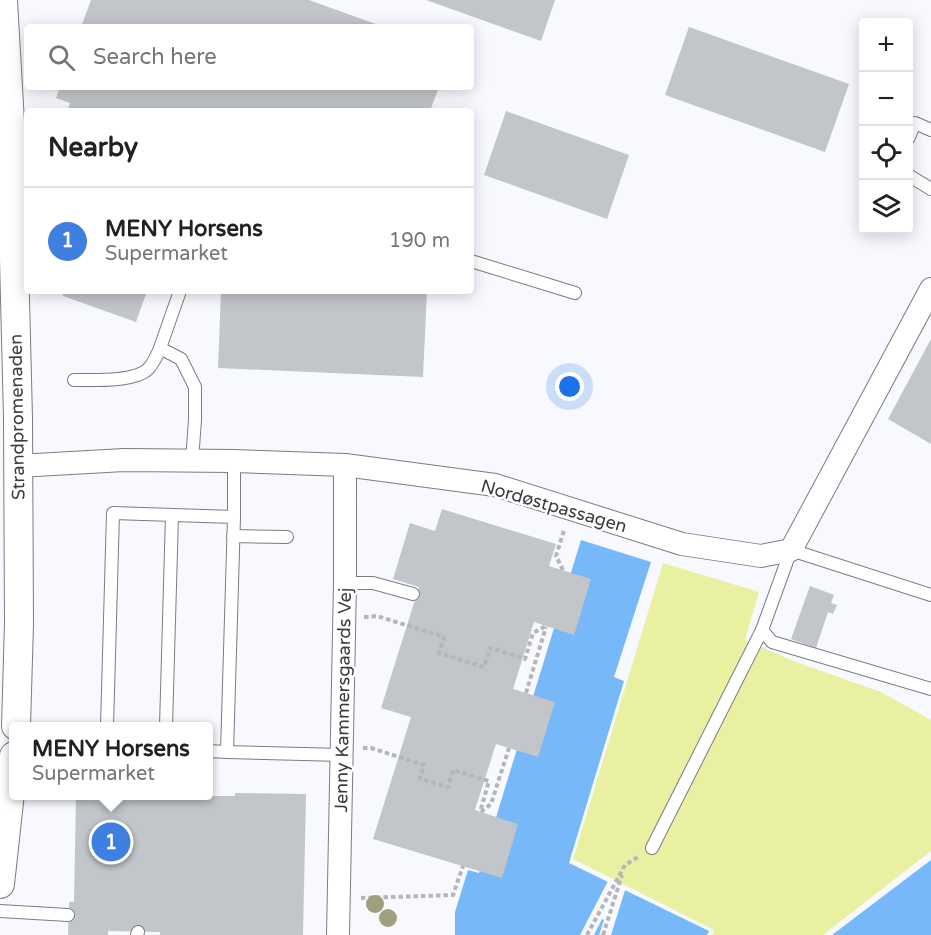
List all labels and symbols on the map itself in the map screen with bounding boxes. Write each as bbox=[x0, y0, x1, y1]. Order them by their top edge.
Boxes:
street label: Strandpromenaden bbox=[5, 334, 29, 500]
your location bbox=[555, 372, 584, 401]
street label: Nordøstpassagen bbox=[478, 475, 630, 537]
street label: Jenny Kammersgaards Vej bbox=[330, 587, 356, 813]
pin: 1 bbox=[92, 820, 130, 864]

